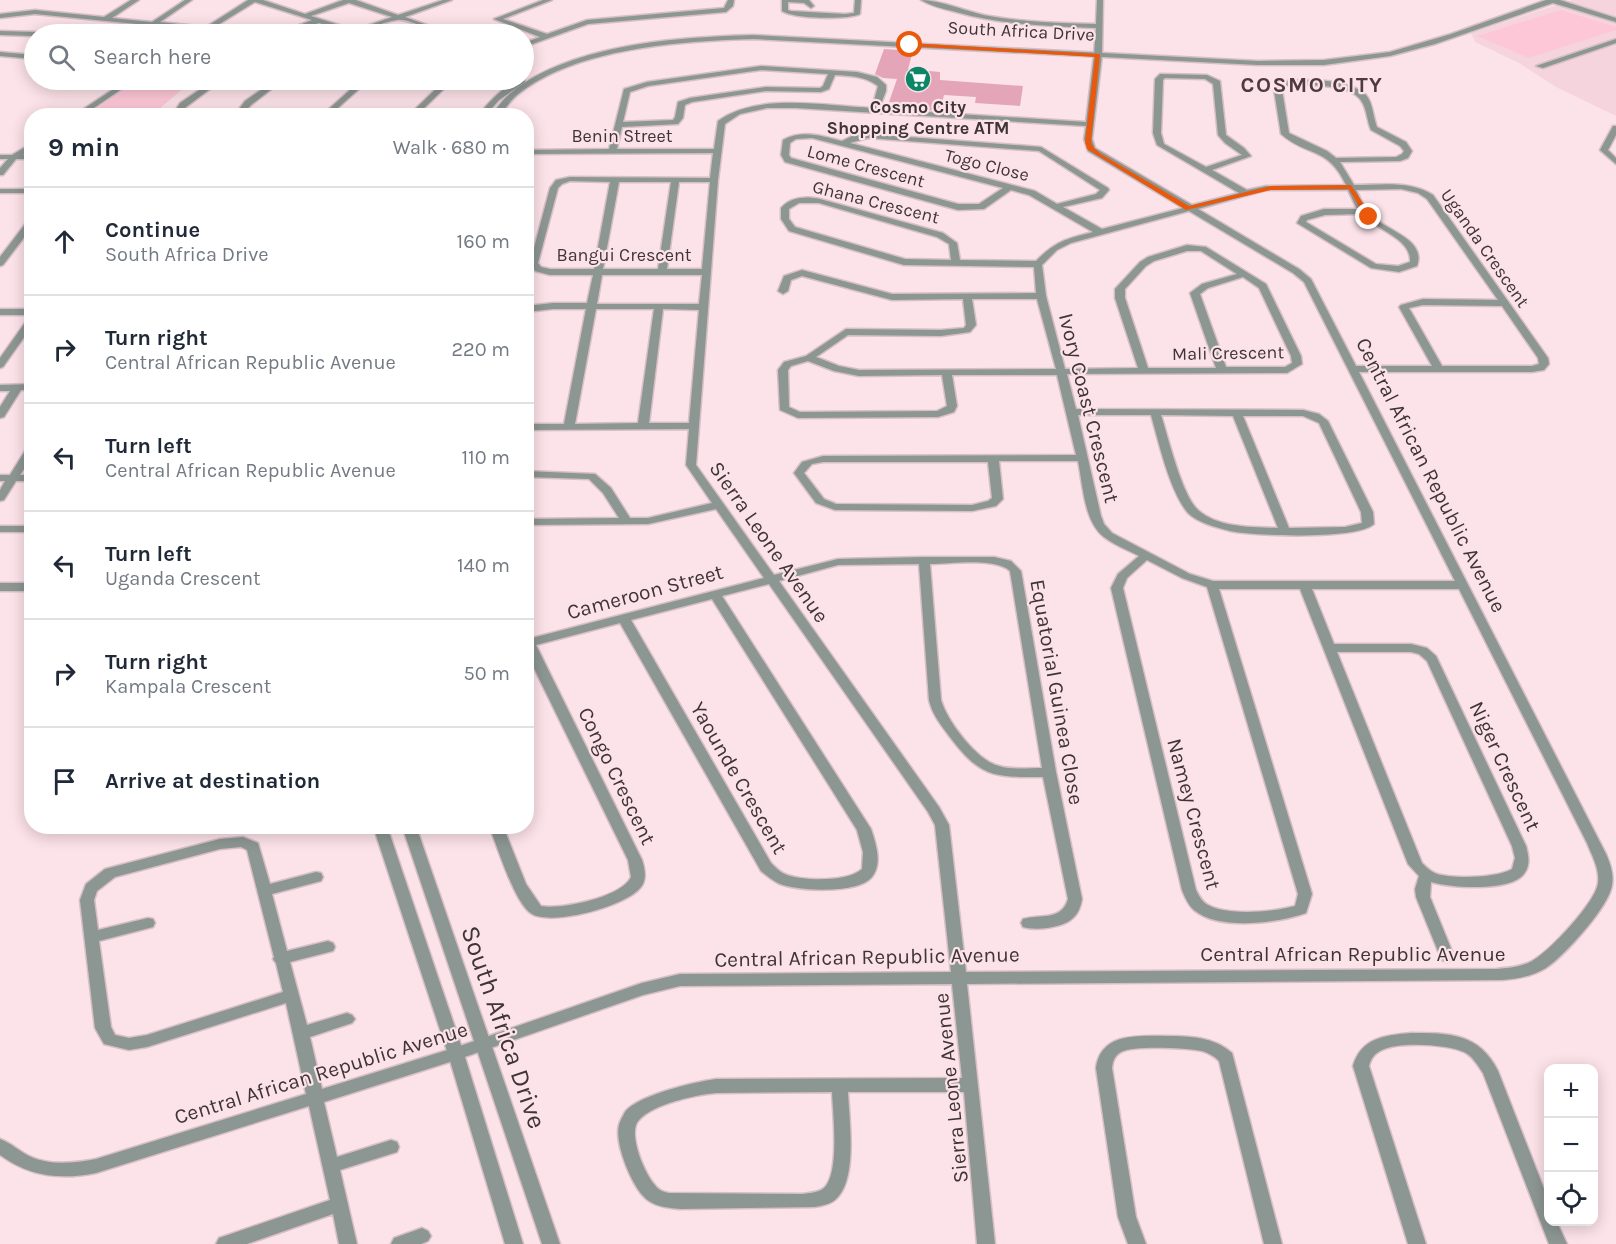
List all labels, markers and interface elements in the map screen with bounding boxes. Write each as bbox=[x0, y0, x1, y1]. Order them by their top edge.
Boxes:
street label: South Africa Drive bbox=[947, 16, 1095, 46]
search box bbox=[24, 24, 534, 90]
route start bbox=[896, 31, 922, 57]
icon: search bbox=[45, 41, 78, 74]
text: Search here bbox=[93, 44, 211, 70]
supermarket icon: Cosmo City Shopping Centre ATM bbox=[903, 64, 933, 94]
district label: COSMO CITY bbox=[1240, 72, 1384, 98]
place label: Cosmo City Shopping Centre ATM bbox=[826, 96, 1010, 139]
street label: Benin Street bbox=[571, 125, 673, 147]
text: 9 min bbox=[48, 132, 120, 163]
text: Walk · 680 m bbox=[393, 136, 510, 159]
street label: Lome Crescent bbox=[805, 140, 928, 192]
street label: Togo Close bbox=[942, 144, 1032, 186]
street label: Ghana Crescent bbox=[810, 176, 942, 228]
street label: Uganda Crescent bbox=[1436, 184, 1534, 312]
route end bbox=[1355, 203, 1381, 229]
text: Continue bbox=[105, 217, 200, 243]
icon: ahead bbox=[48, 225, 81, 258]
text: 160 m bbox=[457, 230, 510, 253]
text: South Africa Drive bbox=[105, 243, 269, 266]
street label: Bangui Crescent bbox=[556, 244, 692, 266]
street label: Ivory Coast Crescent bbox=[1054, 311, 1124, 505]
text: Turn right bbox=[105, 325, 208, 351]
icon: right bbox=[48, 333, 81, 366]
street label: Central African Republic Avenue bbox=[1351, 334, 1511, 616]
text: 220 m bbox=[451, 338, 510, 361]
street label: Mali Crescent bbox=[1172, 341, 1285, 365]
text: Central African Republic Avenue bbox=[105, 351, 396, 374]
text: Turn left bbox=[105, 433, 192, 459]
icon: left bbox=[48, 441, 81, 474]
text: 110 m bbox=[461, 446, 510, 469]
street label: Sierra Leone Avenue bbox=[704, 457, 834, 627]
text: Central African Republic Avenue bbox=[105, 459, 396, 482]
text: Turn left bbox=[105, 541, 192, 567]
icon: left bbox=[48, 549, 81, 582]
text: 140 m bbox=[457, 554, 510, 577]
street label: Cameroon Street bbox=[564, 560, 726, 624]
text: Uganda Crescent bbox=[105, 567, 261, 590]
street label: Equatorial Guinea Close bbox=[1025, 577, 1089, 807]
text: Turn right bbox=[105, 649, 208, 675]
icon: right bbox=[48, 657, 81, 690]
text: 50 m bbox=[463, 662, 510, 685]
text: Kampala Crescent bbox=[105, 675, 271, 698]
street label: Niger Crescent bbox=[1464, 697, 1546, 835]
street label: Yaounde Crescent bbox=[686, 698, 792, 858]
street label: Congo Crescent bbox=[573, 703, 661, 849]
street label: Namey Crescent bbox=[1162, 736, 1226, 892]
icon: arrive bbox=[48, 765, 81, 798]
text: Arrive at destination bbox=[105, 768, 320, 794]
street label: South Africa Drive bbox=[454, 922, 553, 1133]
street label: Central African Republic Avenue bbox=[714, 942, 1020, 972]
street label: Central African Republic Avenue bbox=[1200, 942, 1506, 966]
street label: Sierra Leone Avenue bbox=[929, 992, 973, 1184]
street label: Central African Republic Avenue bbox=[172, 1017, 470, 1129]
map controls bbox=[1544, 1064, 1598, 1226]
button: + bbox=[1544, 1064, 1598, 1118]
button: − bbox=[1544, 1118, 1598, 1172]
button: locate bbox=[1544, 1172, 1598, 1226]

